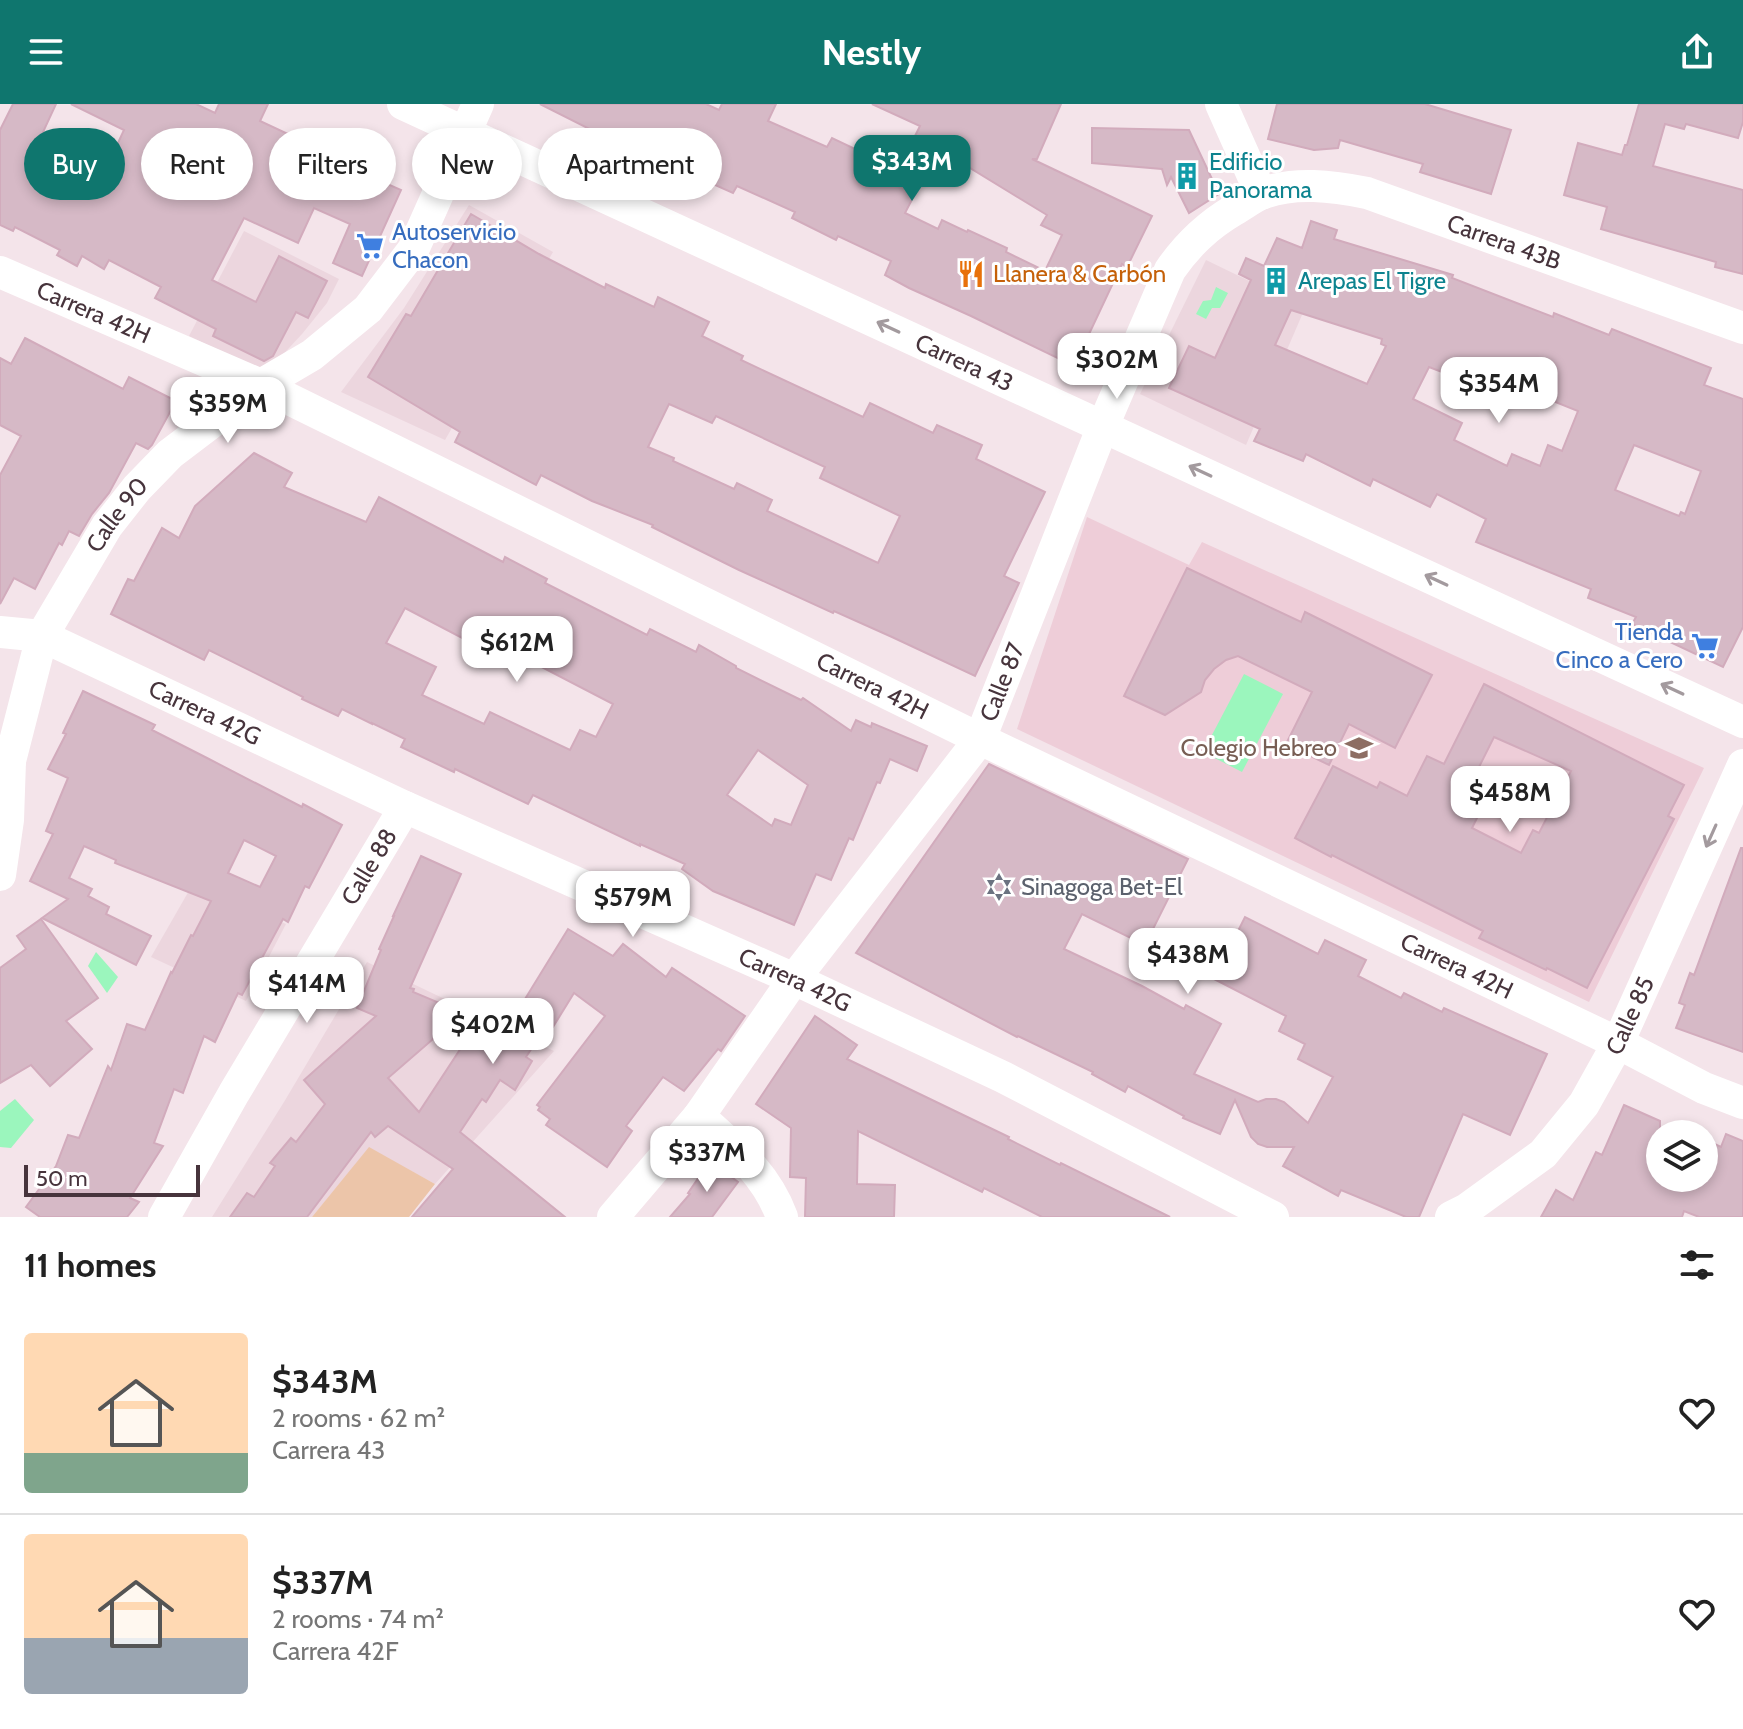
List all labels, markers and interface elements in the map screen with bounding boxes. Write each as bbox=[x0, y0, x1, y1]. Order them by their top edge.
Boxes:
icon: menu bbox=[24, 30, 68, 74]
text: Nestly bbox=[822, 30, 921, 74]
icon: share bbox=[1675, 30, 1719, 74]
chip: Buy bbox=[24, 128, 125, 200]
chip: Rent bbox=[141, 128, 253, 200]
chip: Filters bbox=[269, 128, 396, 200]
chip: New bbox=[412, 128, 522, 200]
chip: Apartment bbox=[538, 128, 722, 200]
pin: $343M bbox=[856, 135, 968, 203]
text: $343M bbox=[872, 145, 952, 177]
place label: Edificio Panorama bbox=[1209, 147, 1313, 204]
building icon: Edificio Panorama bbox=[1172, 161, 1202, 191]
street label: Carrera 43B bbox=[1443, 208, 1565, 275]
place label: Autoservicio Chacon bbox=[392, 217, 516, 274]
supermarket icon: Autoservicio Chacon bbox=[355, 231, 385, 261]
restaurant icon: Llanera & Carbón bbox=[956, 259, 986, 289]
place label: Llanera & Carbón bbox=[993, 259, 1166, 288]
building icon: Arepas El Tigre bbox=[1261, 266, 1291, 296]
place label: Arepas El Tigre bbox=[1298, 266, 1446, 295]
street label: Carrera 42H bbox=[32, 275, 155, 349]
one-way arrow bbox=[876, 319, 900, 334]
street label: Carrera 43 bbox=[911, 327, 1018, 397]
pin: $302M bbox=[1061, 333, 1173, 401]
text: $302M bbox=[1076, 343, 1158, 375]
pin: $354M bbox=[1443, 357, 1555, 425]
text: $354M bbox=[1459, 367, 1539, 399]
pin: $359M bbox=[172, 377, 284, 445]
text: $359M bbox=[188, 387, 268, 419]
one-way arrow bbox=[1189, 463, 1213, 478]
street label: Calle 90 bbox=[80, 471, 153, 557]
one-way arrow bbox=[1425, 572, 1449, 587]
pin: $612M bbox=[461, 616, 573, 684]
place label: Tienda Cinco a Cero bbox=[1556, 617, 1683, 674]
text: $612M bbox=[480, 626, 554, 658]
supermarket icon: Tienda Cinco a Cero bbox=[1690, 631, 1720, 661]
street label: Calle 87 bbox=[973, 639, 1030, 725]
street label: Carrera 42H bbox=[812, 646, 934, 725]
street label: Carrera 42G bbox=[144, 673, 266, 751]
one-way arrow bbox=[1661, 681, 1685, 696]
place label: Colegio Hebreo bbox=[1180, 733, 1337, 762]
school or university icon: Colegio Hebreo bbox=[1344, 733, 1374, 763]
pin: $458M bbox=[1454, 766, 1566, 834]
text: $458M bbox=[1469, 776, 1551, 808]
street label: Calle 88 bbox=[335, 823, 403, 910]
one-way arrow bbox=[1703, 824, 1718, 848]
pin: $579M bbox=[577, 871, 689, 939]
synagogue icon: Sinagoga Bet-El bbox=[984, 872, 1014, 902]
place label: Sinagoga Bet-El bbox=[1021, 872, 1183, 901]
text: $579M bbox=[594, 881, 672, 913]
street label: Carrera 42H bbox=[1396, 927, 1518, 1005]
pin: $438M bbox=[1132, 928, 1244, 996]
text: $438M bbox=[1147, 938, 1229, 970]
street label: Carrera 42G bbox=[734, 941, 856, 1018]
pin: $414M bbox=[251, 957, 363, 1025]
text: $414M bbox=[268, 967, 346, 999]
street label: Calle 85 bbox=[1599, 972, 1660, 1060]
pin: $402M bbox=[437, 998, 549, 1066]
text: $402M bbox=[451, 1008, 536, 1040]
map controls bbox=[1646, 1120, 1718, 1192]
button: layers bbox=[1646, 1120, 1718, 1192]
pin: $337M bbox=[651, 1126, 763, 1194]
text: $337M bbox=[668, 1136, 746, 1168]
scale bar bbox=[24, 1161, 200, 1197]
text: 50 m bbox=[36, 1165, 88, 1192]
icon: filters bbox=[1675, 1243, 1719, 1287]
text: 11 homes bbox=[24, 1244, 156, 1286]
text: $343M bbox=[272, 1360, 378, 1402]
icon: home bbox=[88, 1365, 184, 1461]
icon: heart bbox=[1675, 1391, 1719, 1435]
text: 2 rooms · 62 m² bbox=[272, 1402, 445, 1434]
text: Carrera 43 bbox=[272, 1434, 385, 1466]
text: $337M bbox=[272, 1561, 373, 1603]
icon: home bbox=[88, 1566, 184, 1662]
icon: heart bbox=[1675, 1592, 1719, 1636]
text: 2 rooms · 74 m² bbox=[272, 1603, 444, 1635]
text: Carrera 42F bbox=[272, 1635, 399, 1667]

